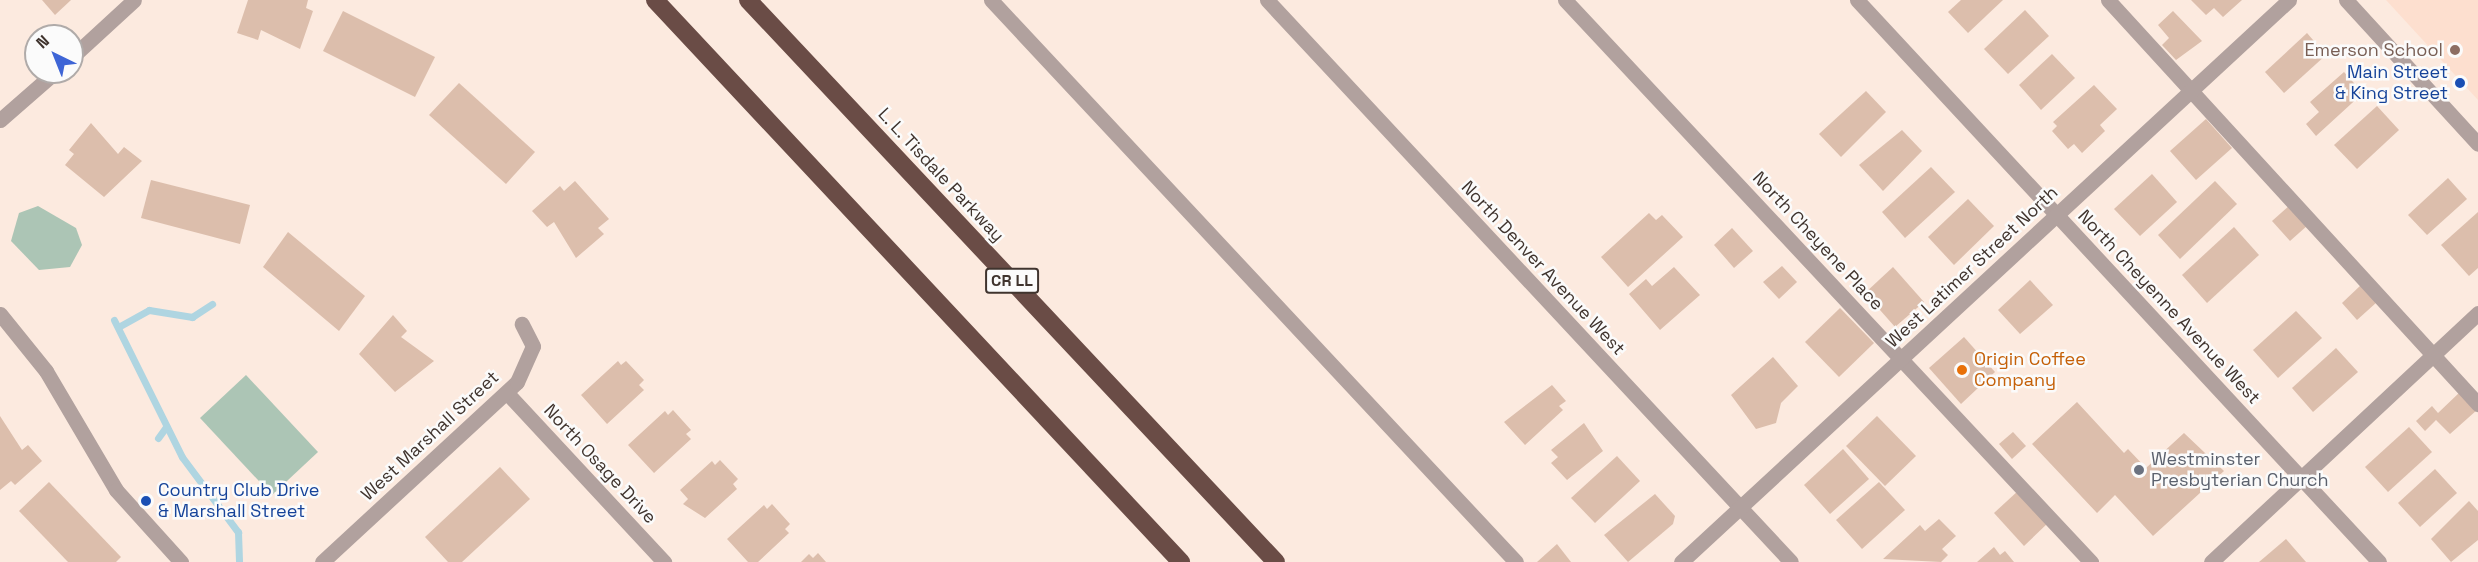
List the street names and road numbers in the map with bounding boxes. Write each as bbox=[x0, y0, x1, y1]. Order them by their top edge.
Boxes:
street label: L. L. Tisdale Parkway bbox=[873, 103, 1009, 247]
street label: North Cheyene Place bbox=[1748, 167, 1888, 315]
street label: North Denver Avenue West bbox=[1457, 176, 1629, 360]
street label: West Latimer Street North bbox=[1882, 182, 2062, 352]
street label: North Cheyenne Avenue West bbox=[2073, 205, 2265, 409]
road number: CR LL bbox=[985, 268, 1039, 294]
street label: West Marshall Street bbox=[357, 367, 503, 505]
street label: North Osage Drive bbox=[539, 400, 661, 528]

